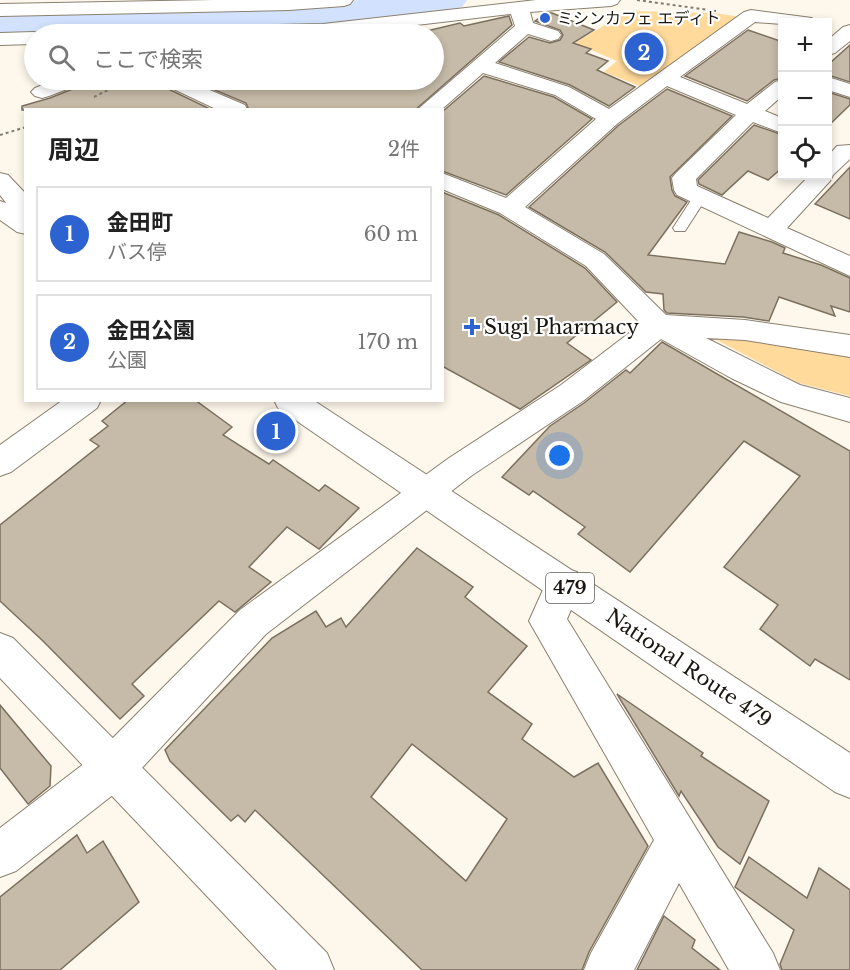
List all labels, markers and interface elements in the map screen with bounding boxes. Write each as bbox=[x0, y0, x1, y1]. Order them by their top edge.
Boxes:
place label: ミシンカフェ エディト bbox=[557, 8, 720, 28]
marker: ミシンカフェ エディト bbox=[538, 11, 552, 25]
map controls bbox=[778, 18, 832, 180]
button: + bbox=[778, 18, 832, 72]
search box bbox=[24, 24, 444, 90]
pin: 2 bbox=[624, 29, 664, 74]
icon: search bbox=[45, 41, 78, 74]
text: ここで検索 bbox=[93, 46, 203, 73]
button: − bbox=[778, 72, 832, 126]
button: locate bbox=[778, 126, 832, 180]
text: 周辺 bbox=[48, 134, 100, 166]
text: 2件 bbox=[388, 137, 420, 161]
text: 金田町 bbox=[107, 209, 173, 236]
text: 1 bbox=[65, 222, 74, 246]
text: 60 m bbox=[364, 222, 418, 246]
text: バス停 bbox=[107, 240, 167, 264]
place label: Sugi Pharmacy bbox=[484, 315, 639, 339]
text: 金田公園 bbox=[107, 317, 195, 344]
marker: Sugi Pharmacy bbox=[465, 320, 479, 334]
text: 2 bbox=[63, 330, 76, 354]
text: 170 m bbox=[358, 330, 418, 354]
text: 公園 bbox=[107, 348, 147, 372]
pin: 1 bbox=[256, 408, 296, 454]
your location bbox=[545, 441, 574, 470]
road number: 479 bbox=[546, 573, 594, 603]
street label: National Route 479 bbox=[602, 604, 776, 732]

